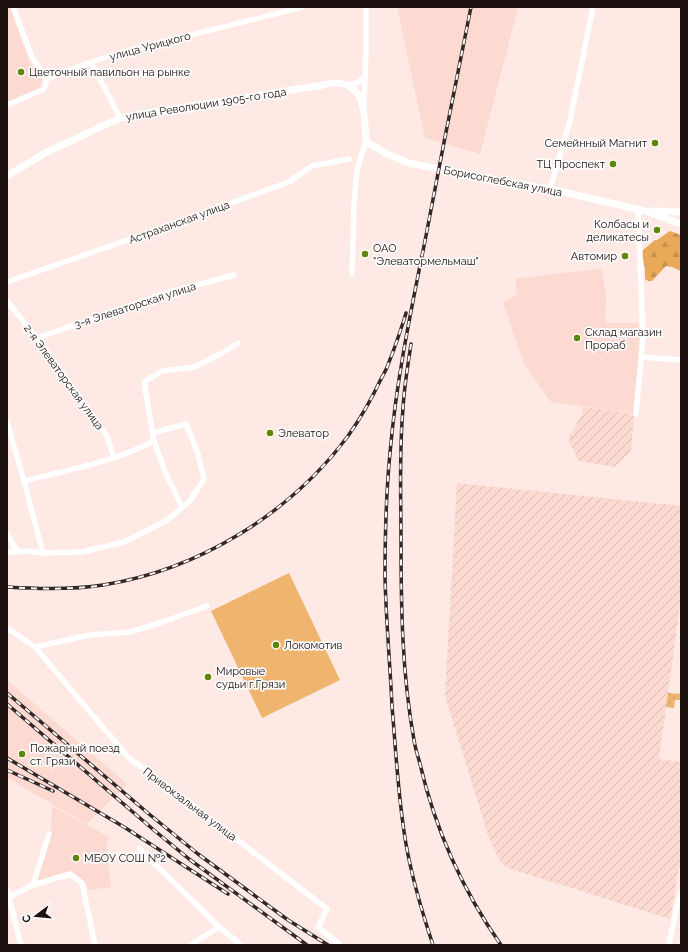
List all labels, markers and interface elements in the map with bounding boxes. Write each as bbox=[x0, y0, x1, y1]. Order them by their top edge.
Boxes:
street label: улица Урицкого bbox=[108, 29, 193, 64]
place label: Цветочный павильон на рынке bbox=[29, 66, 190, 79]
marker: Цветочный павильон на рынке bbox=[16, 67, 26, 77]
street label: улица Революции 1905-го года bbox=[125, 85, 287, 124]
place label: Семейнный Магнит bbox=[544, 137, 648, 150]
marker: Семейнный Магнит bbox=[650, 138, 660, 148]
place label: ТЦ Проспект bbox=[537, 158, 606, 171]
marker: ТЦ Проспект bbox=[608, 159, 618, 169]
street label: Борисоглебская улица bbox=[443, 164, 563, 199]
street label: Астраханская улица bbox=[127, 198, 231, 247]
place label: Колбасы и деликатесы bbox=[587, 218, 649, 244]
marker: Колбасы и деликатесы bbox=[652, 225, 662, 235]
place label: ОАО "Элеватормельмаш" bbox=[373, 242, 479, 268]
marker: ОАО "Элеватормельмаш" bbox=[360, 249, 370, 259]
place label: Автомир bbox=[571, 250, 617, 263]
marker: Автомир bbox=[620, 251, 630, 261]
street label: 3-я Элеваторская улица bbox=[73, 280, 198, 331]
street label: 2-я Элеваторская улица bbox=[21, 322, 106, 432]
place label: Склад магазин Прораб bbox=[585, 326, 662, 352]
marker: Склад магазин Прораб bbox=[572, 333, 582, 343]
place label: Элеватор bbox=[278, 427, 329, 440]
marker: Элеватор bbox=[265, 428, 275, 438]
place label: Локомотив bbox=[284, 639, 343, 652]
marker: Локомотив bbox=[271, 640, 281, 650]
place label: Мировые судьи г.Грязи bbox=[216, 665, 285, 691]
marker: Мировые судьи г.Грязи bbox=[203, 672, 213, 682]
place label: Пожарный поезд ст. Грязи bbox=[30, 742, 120, 768]
marker: Пожарный поезд ст. Грязи bbox=[17, 749, 27, 759]
street label: Привокзальная улица bbox=[140, 765, 239, 844]
place label: МБОУ СОШ №2 bbox=[84, 852, 166, 865]
marker: МБОУ СОШ №2 bbox=[71, 853, 81, 863]
north arrow bbox=[16, 896, 56, 936]
text: С bbox=[19, 913, 34, 924]

